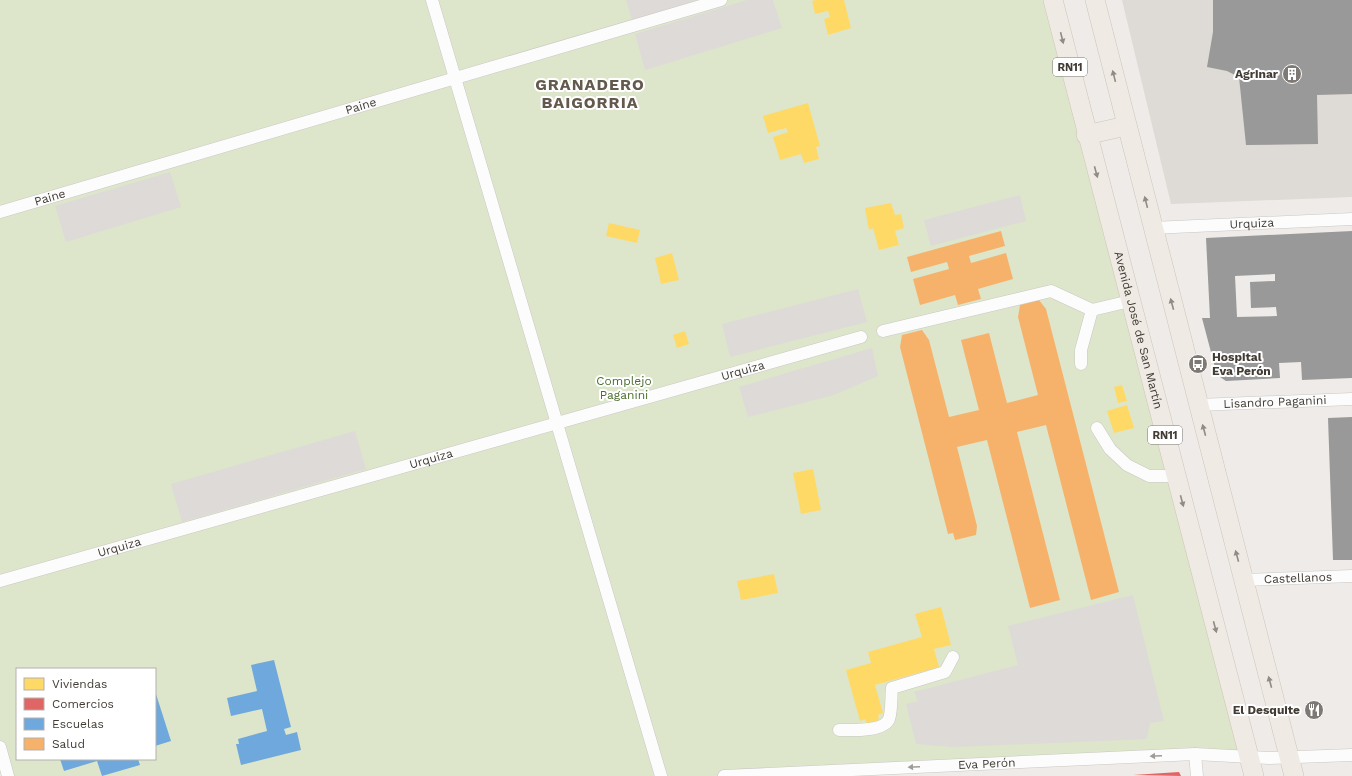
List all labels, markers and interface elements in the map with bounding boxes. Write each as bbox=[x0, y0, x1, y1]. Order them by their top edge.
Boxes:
one-way arrow bbox=[1059, 32, 1065, 44]
road number: RN11 bbox=[1053, 58, 1087, 76]
building icon: Agrinar bbox=[1281, 63, 1303, 85]
place label: Agrinar bbox=[1235, 67, 1279, 81]
one-way arrow bbox=[1111, 70, 1117, 82]
district label: GRANADERO BAIGORRIA bbox=[535, 75, 645, 112]
street label: Paine bbox=[344, 95, 378, 117]
one-way arrow bbox=[1093, 167, 1099, 179]
street label: Paine bbox=[33, 186, 67, 209]
one-way arrow bbox=[1142, 196, 1148, 208]
street label: Urquiza bbox=[1229, 216, 1275, 231]
street label: Avenida José de San Martín bbox=[1111, 250, 1166, 410]
one-way arrow bbox=[1168, 298, 1174, 310]
place label: Hospital Eva Perón bbox=[1212, 350, 1271, 378]
bus stop icon: Hospital Eva Perón bbox=[1187, 353, 1209, 375]
street label: Urquiza bbox=[719, 358, 766, 383]
park label: Complejo Paganini bbox=[596, 374, 652, 402]
street label: Lisandro Paganini bbox=[1223, 393, 1327, 411]
one-way arrow bbox=[1201, 424, 1207, 436]
road number: RN11 bbox=[1148, 426, 1182, 444]
street label: Urquiza bbox=[408, 446, 455, 472]
one-way arrow bbox=[1179, 496, 1185, 508]
street label: Urquiza bbox=[96, 534, 143, 560]
one-way arrow bbox=[1234, 550, 1240, 562]
street label: Castellanos bbox=[1263, 570, 1332, 586]
one-way arrow bbox=[1212, 621, 1218, 633]
legend bbox=[16, 668, 156, 760]
one-way arrow bbox=[1267, 675, 1273, 687]
text: Viviendas bbox=[52, 677, 107, 691]
text: Comercios bbox=[52, 697, 114, 711]
restaurant icon: El Desquite bbox=[1303, 699, 1325, 721]
place label: El Desquite bbox=[1233, 703, 1300, 717]
text: Escuelas bbox=[52, 717, 104, 731]
text: Salud bbox=[52, 737, 85, 751]
one-way arrow bbox=[1150, 753, 1162, 760]
street label: Eva Perón bbox=[958, 755, 1016, 772]
one-way arrow bbox=[907, 764, 920, 770]

